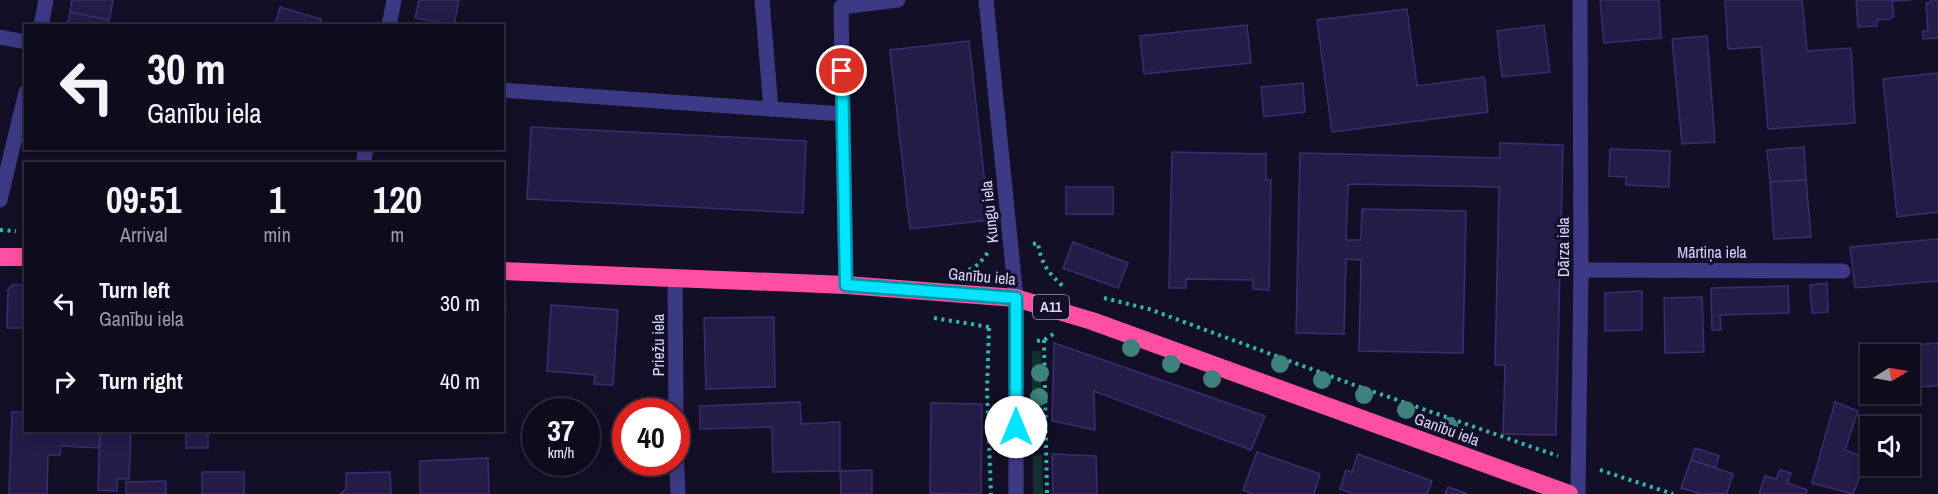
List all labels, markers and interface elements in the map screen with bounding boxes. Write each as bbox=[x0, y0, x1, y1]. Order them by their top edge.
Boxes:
text: 30 m bbox=[147, 41, 226, 97]
pin bbox=[816, 45, 867, 96]
icon: left bbox=[48, 48, 126, 126]
icon: arrive bbox=[825, 54, 858, 87]
text: Ganību iela bbox=[147, 95, 261, 131]
text: 09:51 bbox=[106, 176, 181, 224]
text: 1 bbox=[269, 176, 285, 224]
text: 120 bbox=[373, 176, 422, 224]
street label: Kungu iela bbox=[975, 179, 1003, 244]
street label: Dārza iela bbox=[1552, 216, 1574, 277]
text: Arrival bbox=[120, 221, 167, 248]
text: min bbox=[263, 221, 291, 248]
text: m bbox=[391, 221, 404, 248]
street label: Mārtiņa iela bbox=[1677, 241, 1747, 263]
street label: Ganību iela bbox=[947, 262, 1017, 290]
text: Turn left bbox=[99, 275, 170, 305]
icon: left bbox=[48, 287, 81, 320]
text: 30 m bbox=[440, 288, 480, 318]
road number: A11 bbox=[1033, 295, 1069, 319]
text: Ganību iela bbox=[99, 305, 184, 332]
street label: Priežu iela bbox=[647, 313, 669, 376]
north arrow bbox=[1860, 344, 1920, 404]
map controls bbox=[1860, 344, 1920, 476]
icon: right bbox=[48, 365, 81, 398]
text: Turn right bbox=[99, 366, 183, 396]
text: 40 m bbox=[440, 366, 480, 396]
position arrow bbox=[984, 395, 1048, 459]
speed limit sign: 40 bbox=[612, 398, 690, 476]
street label: Ganību iela bbox=[1411, 407, 1483, 451]
text: 37 bbox=[547, 410, 575, 450]
button: sound bbox=[1860, 416, 1920, 476]
text: km/h bbox=[548, 442, 574, 463]

